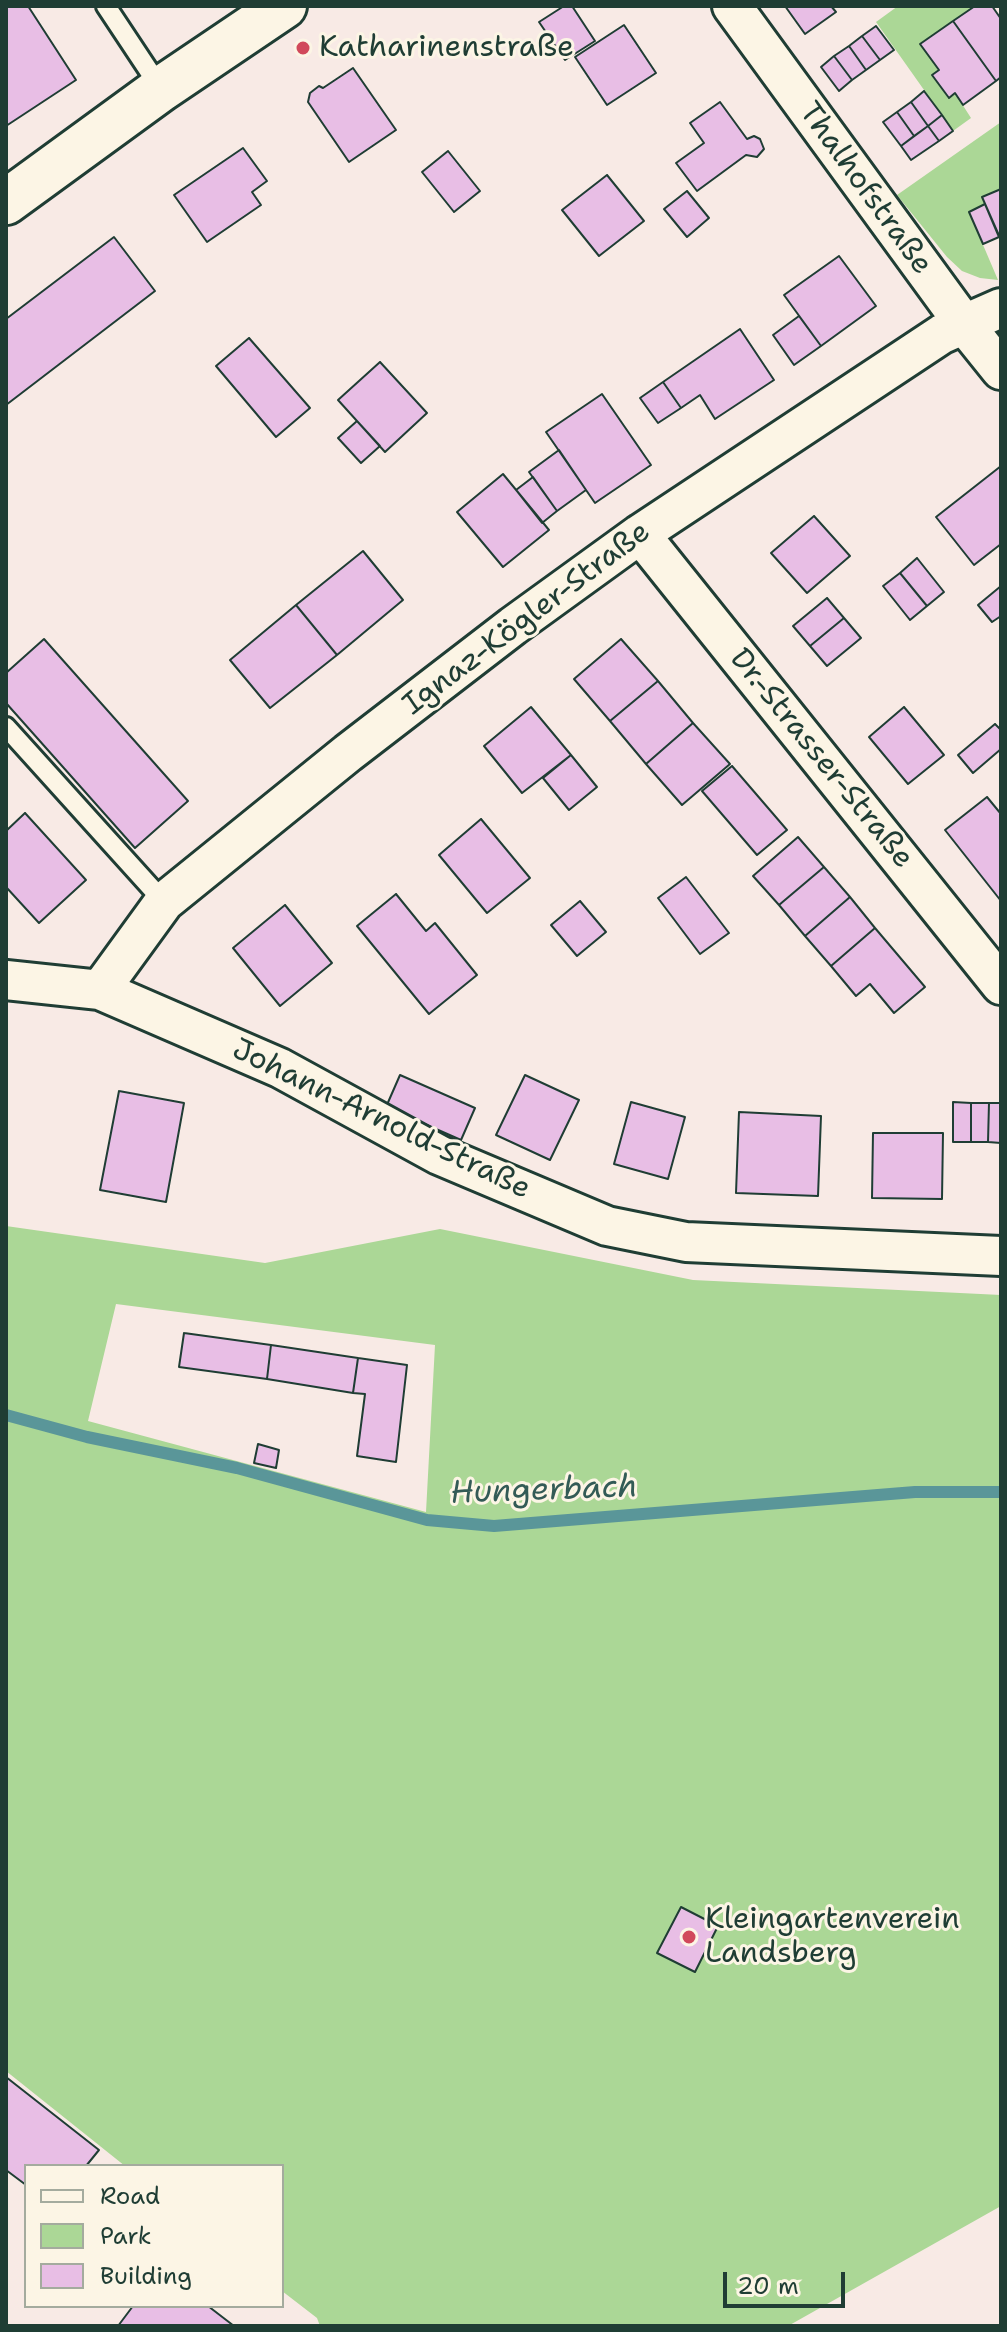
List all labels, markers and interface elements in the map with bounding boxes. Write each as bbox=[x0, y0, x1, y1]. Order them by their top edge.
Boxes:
place label: Katharinenstraße bbox=[319, 30, 574, 66]
marker: Katharinenstraße bbox=[294, 39, 312, 57]
street label: Thalhofstraße bbox=[790, 96, 940, 282]
street label: Ignaz-Kögler-Straße bbox=[396, 514, 658, 724]
street label: Dr.-Strasser-Straße bbox=[721, 642, 921, 876]
street label: Johann-Arnold-Straße bbox=[226, 1032, 536, 1208]
water label: Hungerbach bbox=[450, 1469, 638, 1513]
place label: Kleingartenverein Landsberg bbox=[705, 1902, 959, 1972]
marker: Kleingartenverein Landsberg bbox=[680, 1928, 698, 1946]
legend bbox=[24, 2164, 284, 2308]
text: Road bbox=[100, 2180, 160, 2212]
text: Park bbox=[100, 2220, 152, 2252]
scale bar bbox=[727, 2256, 849, 2306]
text: Building bbox=[100, 2260, 192, 2292]
text: 20 m bbox=[737, 2270, 799, 2302]

